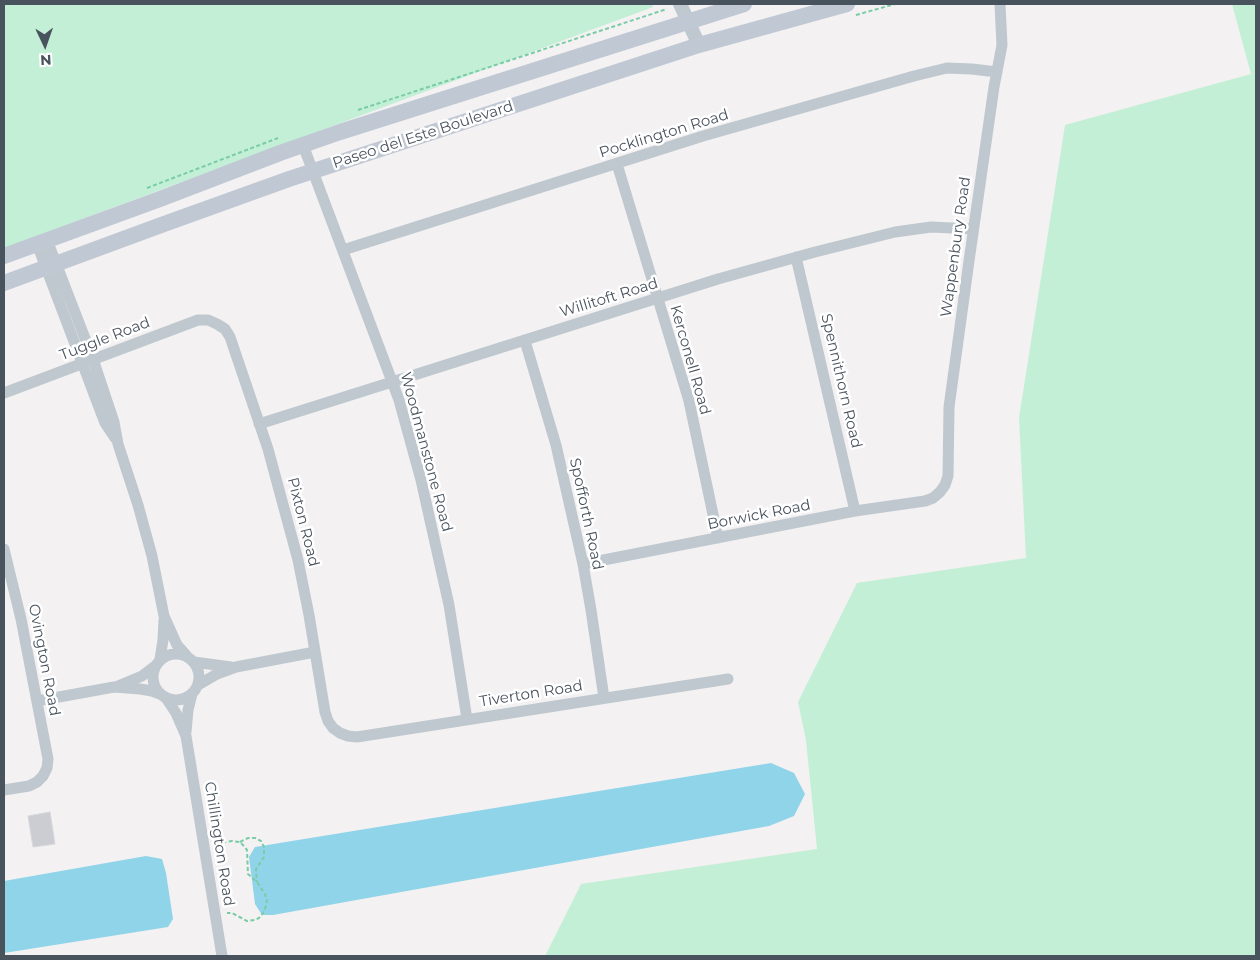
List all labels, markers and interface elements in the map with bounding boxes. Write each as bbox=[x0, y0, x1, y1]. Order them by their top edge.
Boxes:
north arrow bbox=[20, 20, 70, 70]
text: N bbox=[40, 51, 52, 69]
street label: Paseo del Este Boulevard bbox=[330, 97, 516, 173]
street label: Pocklington Road bbox=[597, 106, 731, 162]
street label: Wappenbury Road bbox=[937, 176, 975, 318]
street label: Willitoft Road bbox=[558, 274, 660, 322]
street label: Kerconell Road bbox=[666, 303, 714, 417]
street label: Spennithorn Road bbox=[817, 312, 865, 450]
street label: Tuggle Road bbox=[57, 314, 153, 364]
street label: Woodmanstone Road bbox=[396, 370, 456, 534]
street label: Spofforth Road bbox=[565, 456, 607, 572]
street label: Pixton Road bbox=[283, 476, 323, 568]
street label: Borwick Road bbox=[706, 496, 812, 534]
street label: Ovington Road bbox=[24, 602, 64, 718]
street label: Tiverton Road bbox=[478, 677, 584, 711]
street label: Chillington Road bbox=[200, 780, 238, 908]

